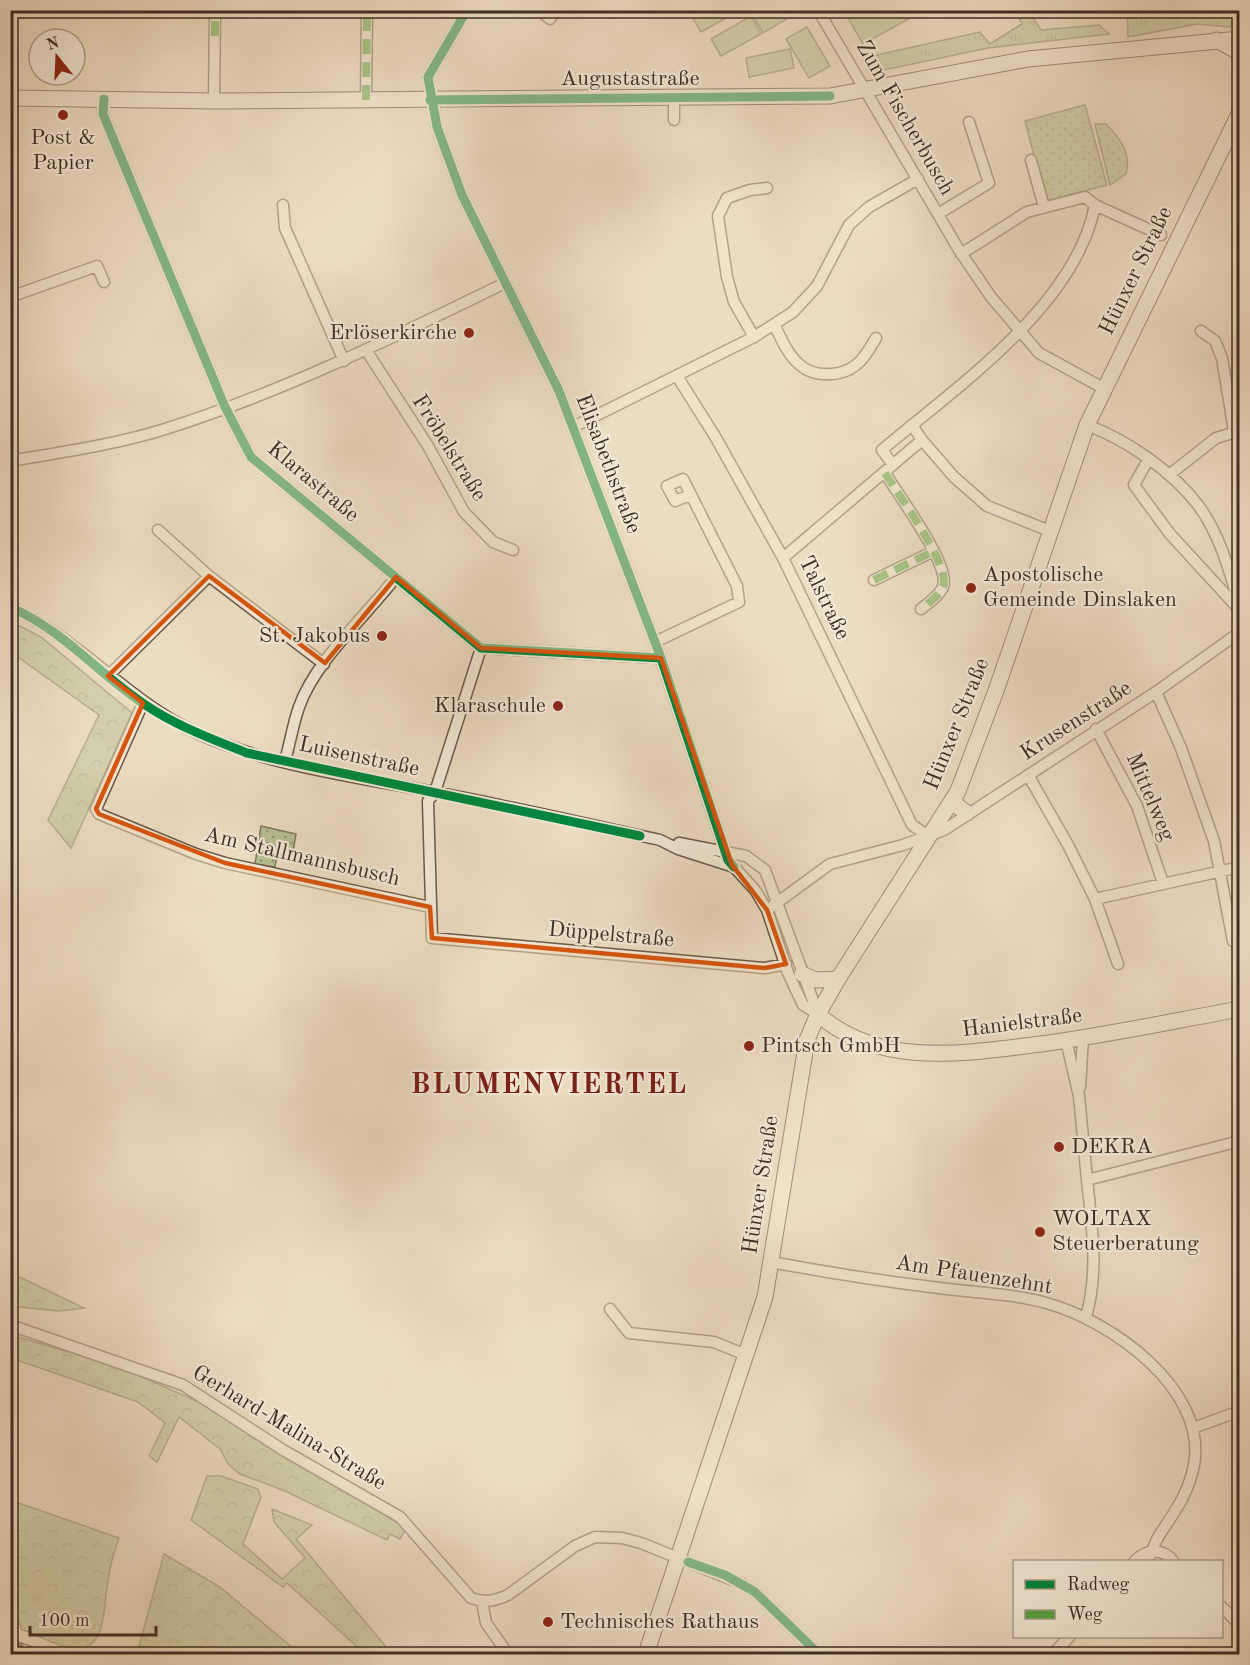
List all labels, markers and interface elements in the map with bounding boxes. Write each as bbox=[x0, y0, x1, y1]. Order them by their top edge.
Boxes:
north arrow bbox=[27, 27, 87, 87]
text: N bbox=[45, 35, 62, 54]
street label: Zum Fischerbusch bbox=[852, 37, 958, 199]
street label: Augustastraße bbox=[560, 68, 700, 90]
marker: Post & Papier bbox=[56, 108, 70, 122]
place label: Post & Papier bbox=[30, 127, 96, 174]
street label: Hünxer Straße bbox=[1095, 203, 1177, 339]
place label: Erlöserkirche bbox=[329, 322, 457, 344]
marker: Erlöserkirche bbox=[462, 326, 476, 340]
street label: Fröbelstraße bbox=[408, 391, 490, 505]
street label: Elisabethstraße bbox=[571, 391, 645, 537]
street label: Klarastraße bbox=[263, 438, 363, 526]
street label: Talstraße bbox=[794, 553, 854, 643]
place label: Apostolische Gemeinde Dinslaken bbox=[983, 564, 1177, 611]
marker: Apostolische Gemeinde Dinslaken bbox=[964, 581, 978, 595]
place label: St. Jakobus bbox=[259, 625, 370, 647]
marker: St. Jakobus bbox=[375, 629, 389, 643]
street label: Hünxer Straße bbox=[921, 655, 993, 793]
street label: Krusenstraße bbox=[1016, 677, 1136, 765]
place label: Klaraschule bbox=[434, 695, 546, 717]
marker: Klaraschule bbox=[551, 699, 565, 713]
street label: Luisenstraße bbox=[297, 733, 421, 781]
street label: Mittelweg bbox=[1122, 750, 1179, 845]
street label: Am Stallmannsbusch bbox=[202, 824, 402, 890]
street label: Düppelstraße bbox=[547, 919, 675, 951]
street label: Hanielstraße bbox=[961, 1005, 1083, 1041]
place label: Pintsch GmbH bbox=[761, 1035, 901, 1057]
marker: Pintsch GmbH bbox=[742, 1039, 756, 1053]
district label: BLUMENVIERTEL bbox=[411, 1072, 687, 1100]
street label: Hünxer Straße bbox=[739, 1114, 783, 1256]
place label: DEKRA bbox=[1071, 1136, 1153, 1158]
marker: DEKRA bbox=[1052, 1140, 1066, 1154]
place label: WOLTAX Steuerberatung bbox=[1052, 1208, 1199, 1255]
marker: WOLTAX Steuerberatung bbox=[1033, 1225, 1047, 1239]
street label: Am Pfauenzehnt bbox=[894, 1252, 1054, 1298]
street label: Gerhard-Malina-Straße bbox=[188, 1362, 390, 1494]
legend bbox=[1013, 1560, 1223, 1638]
text: Radweg bbox=[1067, 1576, 1130, 1594]
scale bar bbox=[30, 1599, 156, 1637]
text: Weg bbox=[1067, 1606, 1103, 1624]
place label: Technisches Rathaus bbox=[560, 1611, 759, 1633]
text: 100 m bbox=[39, 1612, 90, 1630]
marker: Technisches Rathaus bbox=[541, 1615, 555, 1629]

